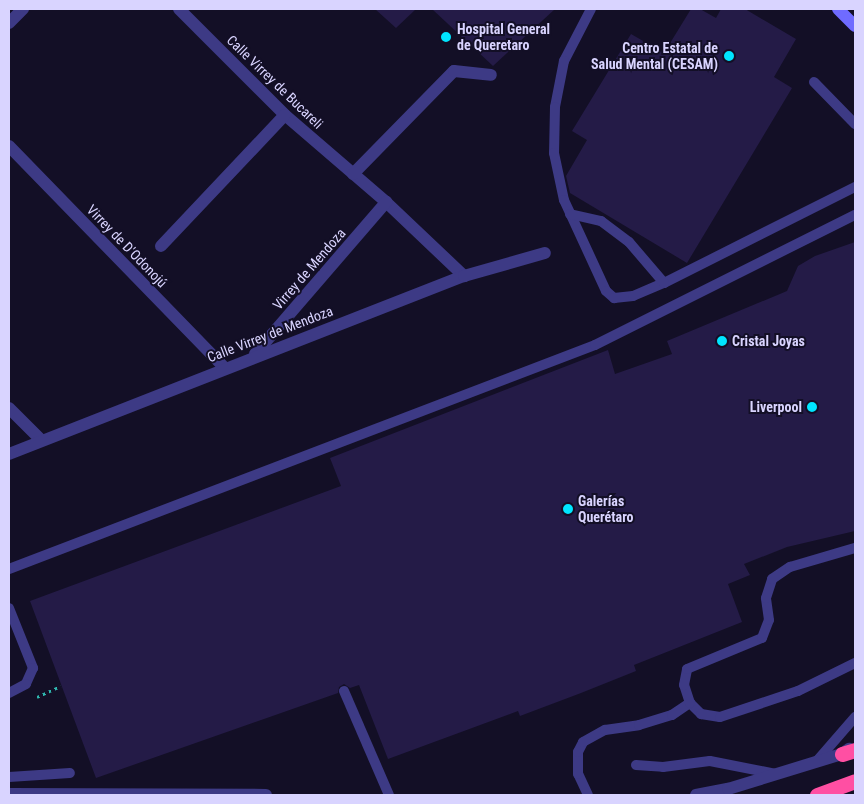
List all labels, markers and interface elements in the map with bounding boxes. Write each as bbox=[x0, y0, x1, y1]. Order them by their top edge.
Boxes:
place label: Hospital General de Queretaro bbox=[457, 21, 550, 54]
marker: Hospital General de Queretaro bbox=[439, 30, 453, 44]
street label: Calle Virrey de Bucareli bbox=[223, 32, 327, 132]
place label: Centro Estatal de Salud Mental (CESAM) bbox=[591, 40, 718, 72]
marker: Centro Estatal de Salud Mental (CESAM) bbox=[722, 49, 736, 63]
street label: Virrey de D'Odonojú bbox=[83, 201, 171, 291]
street label: Virrey de Mendoza bbox=[269, 225, 349, 313]
street label: Calle Virrey de Mendoza bbox=[205, 302, 335, 366]
place label: Cristal Joyas bbox=[732, 333, 805, 349]
marker: Cristal Joyas bbox=[716, 335, 728, 347]
place label: Liverpool bbox=[750, 399, 802, 415]
marker: Liverpool bbox=[806, 401, 818, 413]
place label: Galerías Querétaro bbox=[578, 493, 633, 526]
marker: Galerías Querétaro bbox=[562, 503, 574, 515]

